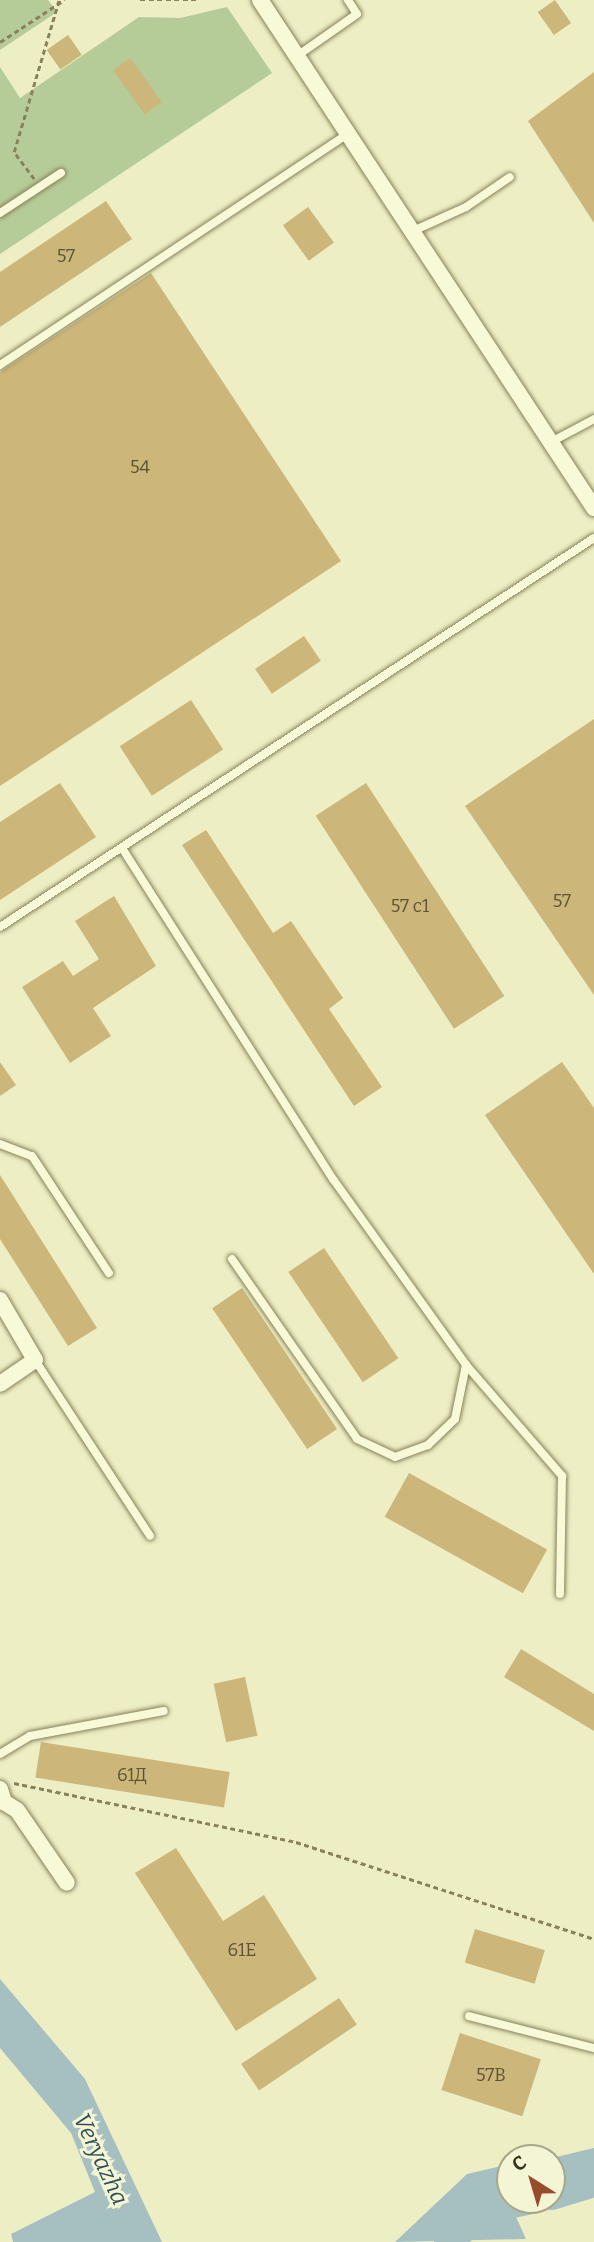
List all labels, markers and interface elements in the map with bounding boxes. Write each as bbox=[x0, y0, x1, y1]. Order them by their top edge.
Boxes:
house number: 57 bbox=[57, 245, 75, 267]
house number: 54 bbox=[130, 456, 150, 478]
house number: 57 bbox=[553, 890, 571, 912]
house number: 57 с1 bbox=[391, 895, 429, 917]
house number: 61Д bbox=[117, 1764, 147, 1786]
house number: 61Е bbox=[228, 1939, 256, 1961]
house number: 57В bbox=[476, 2064, 506, 2086]
water label: Veryazha bbox=[68, 2109, 134, 2209]
north arrow bbox=[496, 2144, 566, 2214]
text: С bbox=[508, 2151, 531, 2176]

